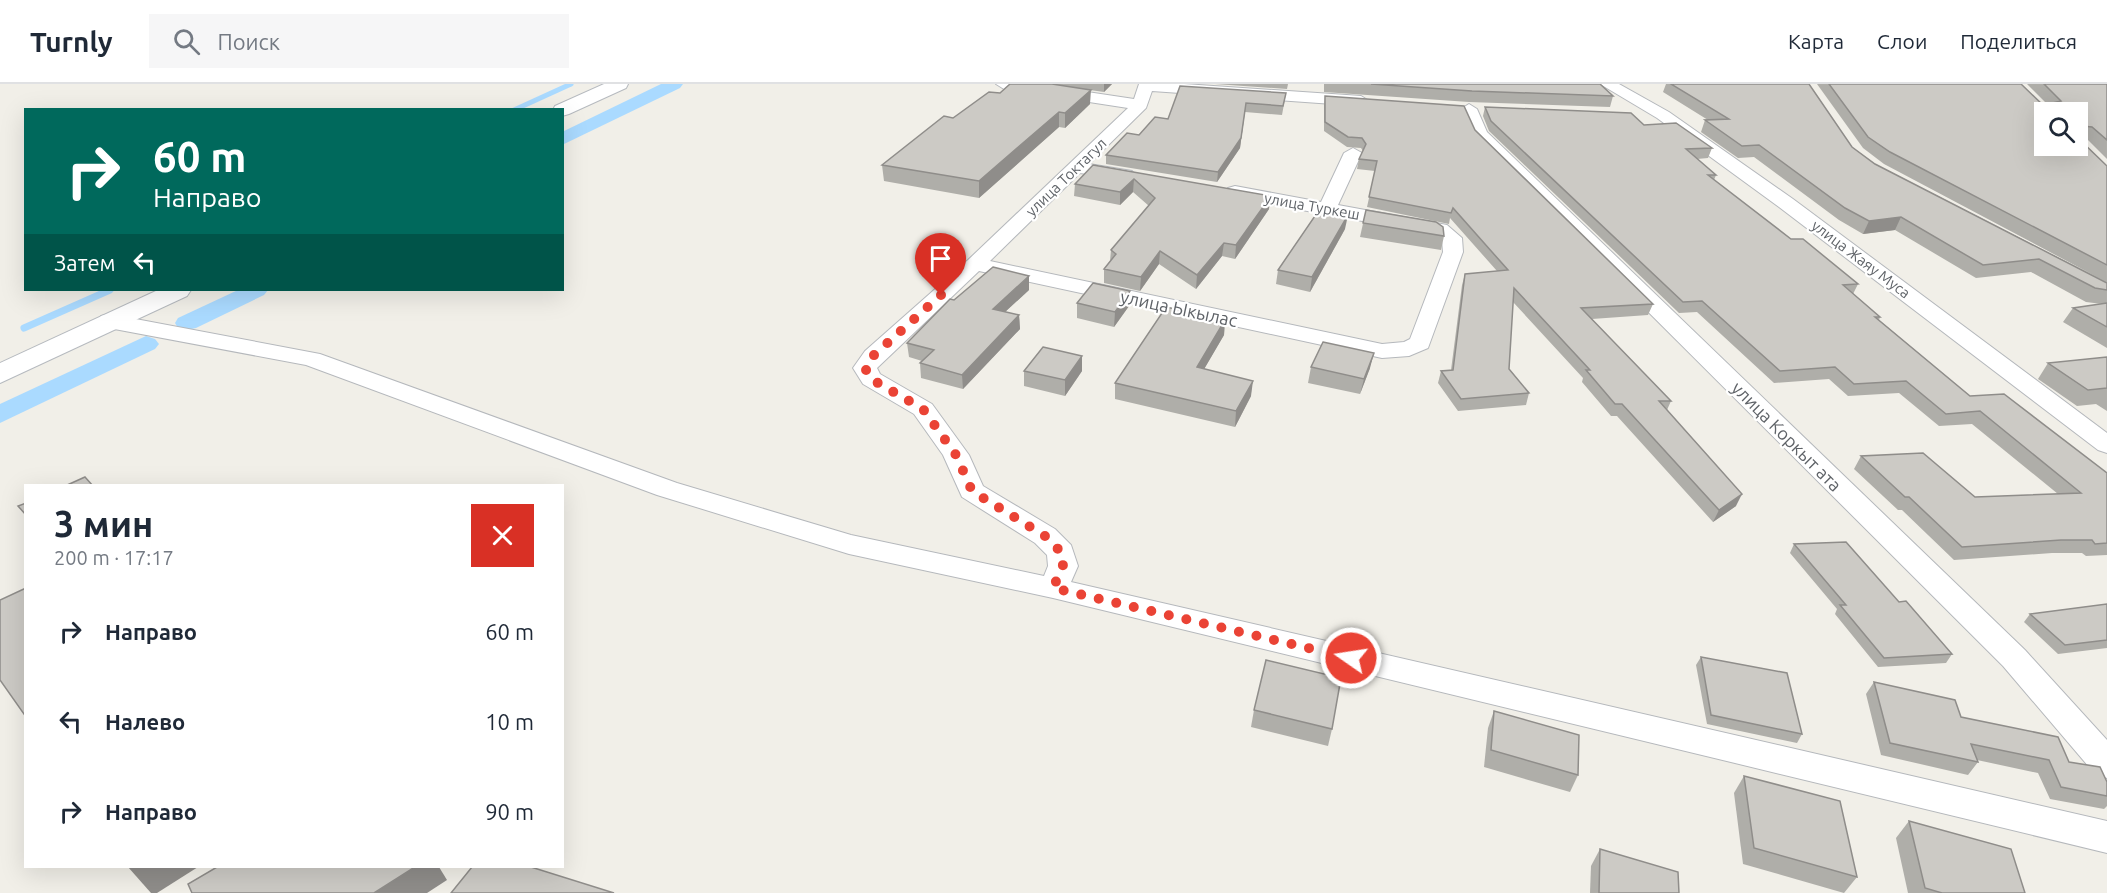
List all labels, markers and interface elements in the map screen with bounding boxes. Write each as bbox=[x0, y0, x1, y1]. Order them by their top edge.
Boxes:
search box bbox=[149, 14, 569, 68]
icon: search bbox=[170, 25, 203, 58]
text: Turnly bbox=[30, 26, 113, 57]
text: Поиск bbox=[218, 29, 280, 54]
text: Карта bbox=[1788, 29, 1844, 53]
text: Слои bbox=[1877, 29, 1927, 53]
text: Поделиться bbox=[1960, 29, 2077, 53]
map controls bbox=[2034, 102, 2088, 156]
button: search bbox=[2034, 102, 2088, 156]
icon: right bbox=[54, 132, 132, 210]
text: 60 m bbox=[153, 133, 247, 180]
street label: улица Токтагул bbox=[1022, 134, 1110, 220]
text: Направо bbox=[153, 182, 262, 212]
street label: улица Туркеш bbox=[1263, 189, 1361, 223]
street label: улица Жаяу Муса bbox=[1808, 216, 1914, 302]
pin bbox=[915, 233, 966, 295]
icon: arrive bbox=[924, 242, 957, 275]
icon: left bbox=[128, 246, 161, 279]
text: Затем bbox=[54, 250, 116, 275]
street label: улица Ыкылас bbox=[1119, 286, 1239, 330]
street label: улица Коркыт ата bbox=[1728, 377, 1846, 495]
text: 3 мин bbox=[54, 503, 153, 544]
button: close bbox=[471, 504, 534, 567]
text: 200 m · 17:17 bbox=[54, 546, 174, 569]
icon: right bbox=[54, 615, 87, 648]
text: Направо bbox=[105, 619, 197, 644]
text: 60 m bbox=[485, 619, 534, 644]
position arrow bbox=[1319, 626, 1383, 690]
icon: left bbox=[54, 705, 87, 738]
text: Налево bbox=[105, 709, 185, 734]
text: 10 m bbox=[485, 709, 534, 734]
icon: right bbox=[54, 795, 87, 828]
text: Направо bbox=[105, 799, 197, 824]
text: 90 m bbox=[485, 799, 534, 824]

